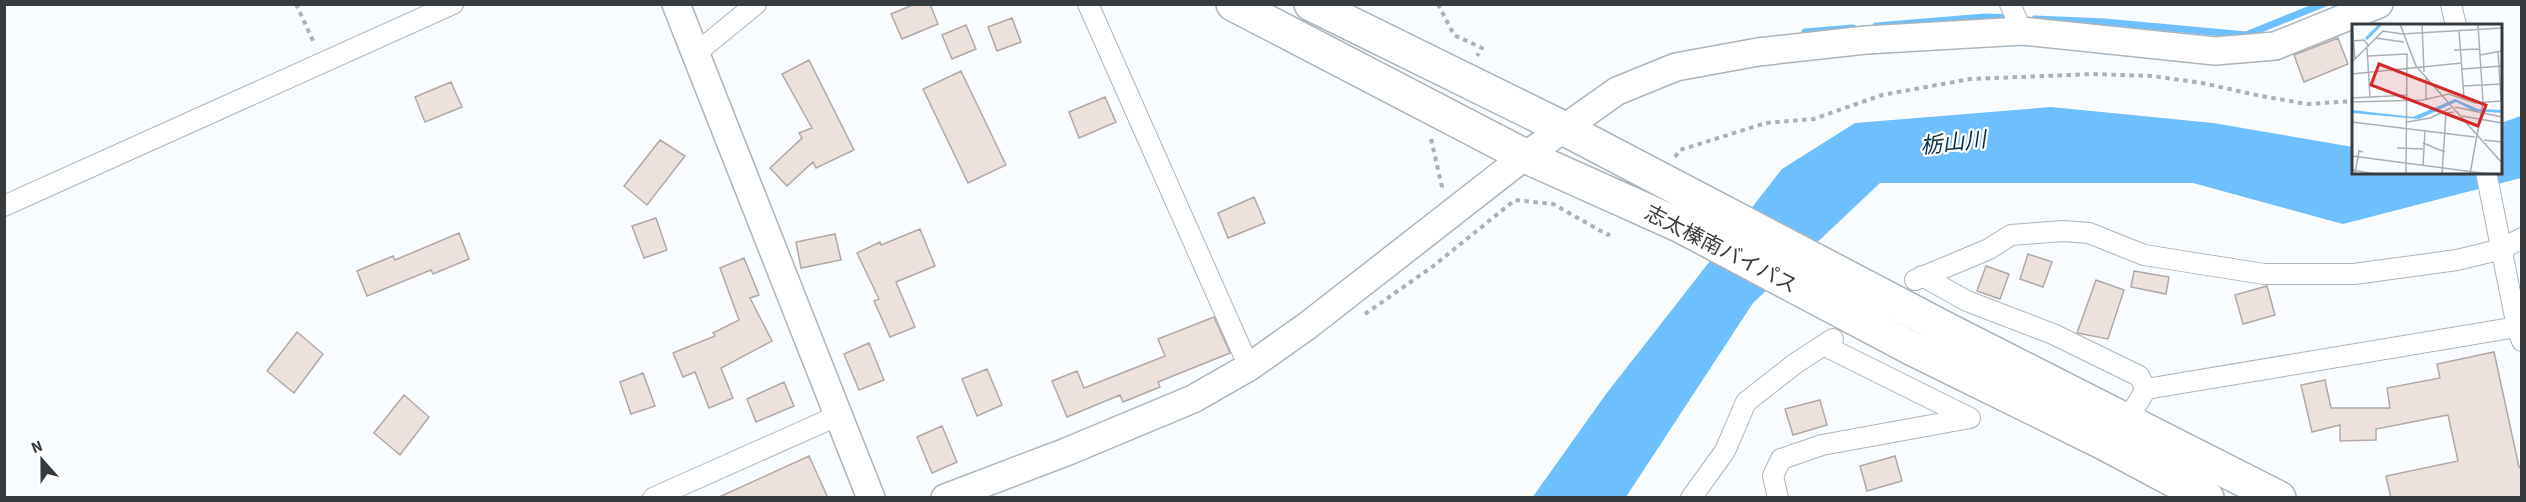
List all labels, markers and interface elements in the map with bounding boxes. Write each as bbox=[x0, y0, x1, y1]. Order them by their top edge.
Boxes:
inset map bbox=[2352, 24, 2502, 174]
water label: 栃山川 bbox=[1919, 123, 1990, 162]
street label: 志太榛南バイパス bbox=[1640, 198, 1802, 300]
north arrow bbox=[12, 430, 72, 490]
text: N bbox=[28, 435, 46, 459]

